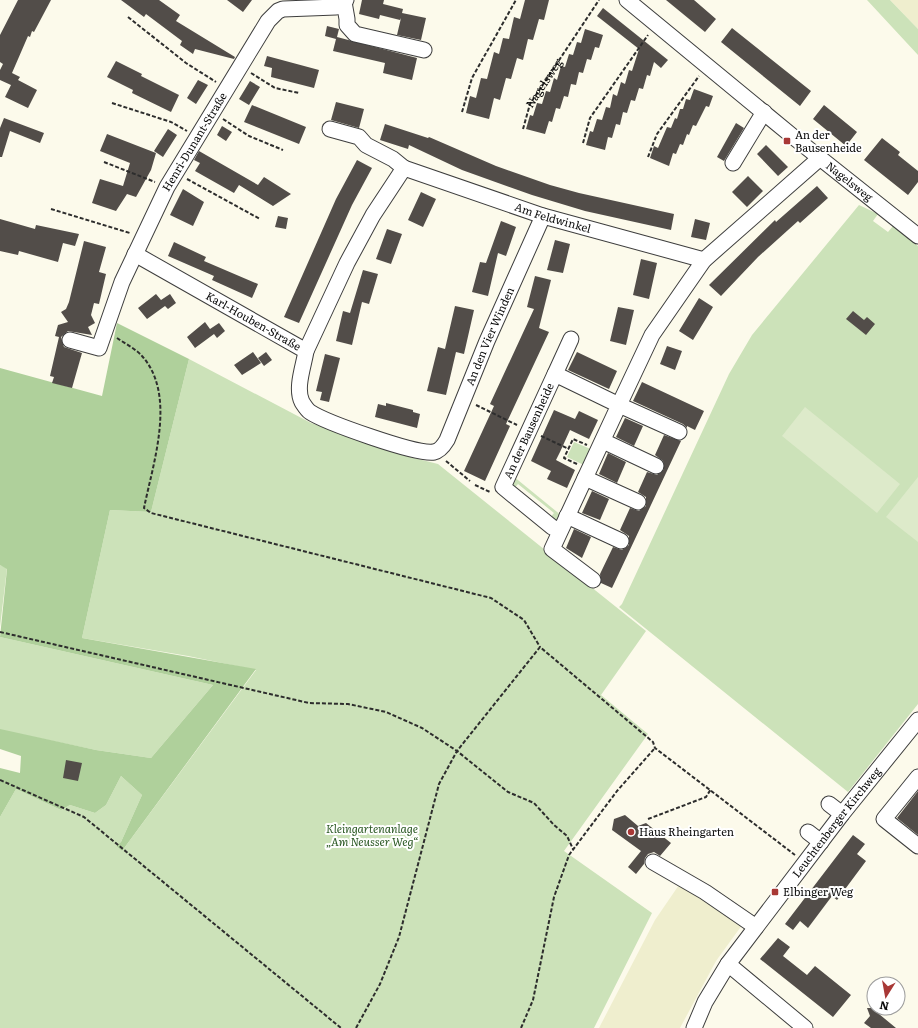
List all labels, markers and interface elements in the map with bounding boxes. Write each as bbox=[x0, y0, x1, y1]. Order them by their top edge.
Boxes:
street label: Nagelsweg bbox=[521, 54, 566, 110]
street label: Henri-Dunant-Straße bbox=[157, 89, 230, 194]
place label: An der Bausenheide bbox=[795, 126, 862, 155]
marker: An der Bausenheide bbox=[782, 136, 792, 146]
street label: Nagelsweg bbox=[823, 157, 878, 205]
street label: Am Feldwinkel bbox=[513, 198, 593, 236]
street label: An den Vier Winden bbox=[461, 284, 517, 388]
street label: Karl-Houben-Straße bbox=[203, 287, 305, 354]
street label: An der Bausenheide bbox=[499, 380, 557, 481]
street label: Leuchtenberger Kirchweg bbox=[788, 763, 884, 880]
park label: Kleingartenanlage „Am Neusser Weg“ bbox=[326, 820, 418, 849]
place label: Haus Rheingarten bbox=[639, 823, 734, 839]
marker: Haus Rheingarten bbox=[626, 827, 636, 837]
place label: Elbinger Weg bbox=[783, 883, 854, 899]
marker: Elbinger Weg bbox=[770, 887, 780, 897]
north arrow bbox=[866, 976, 906, 1016]
text: N bbox=[878, 998, 890, 1016]

